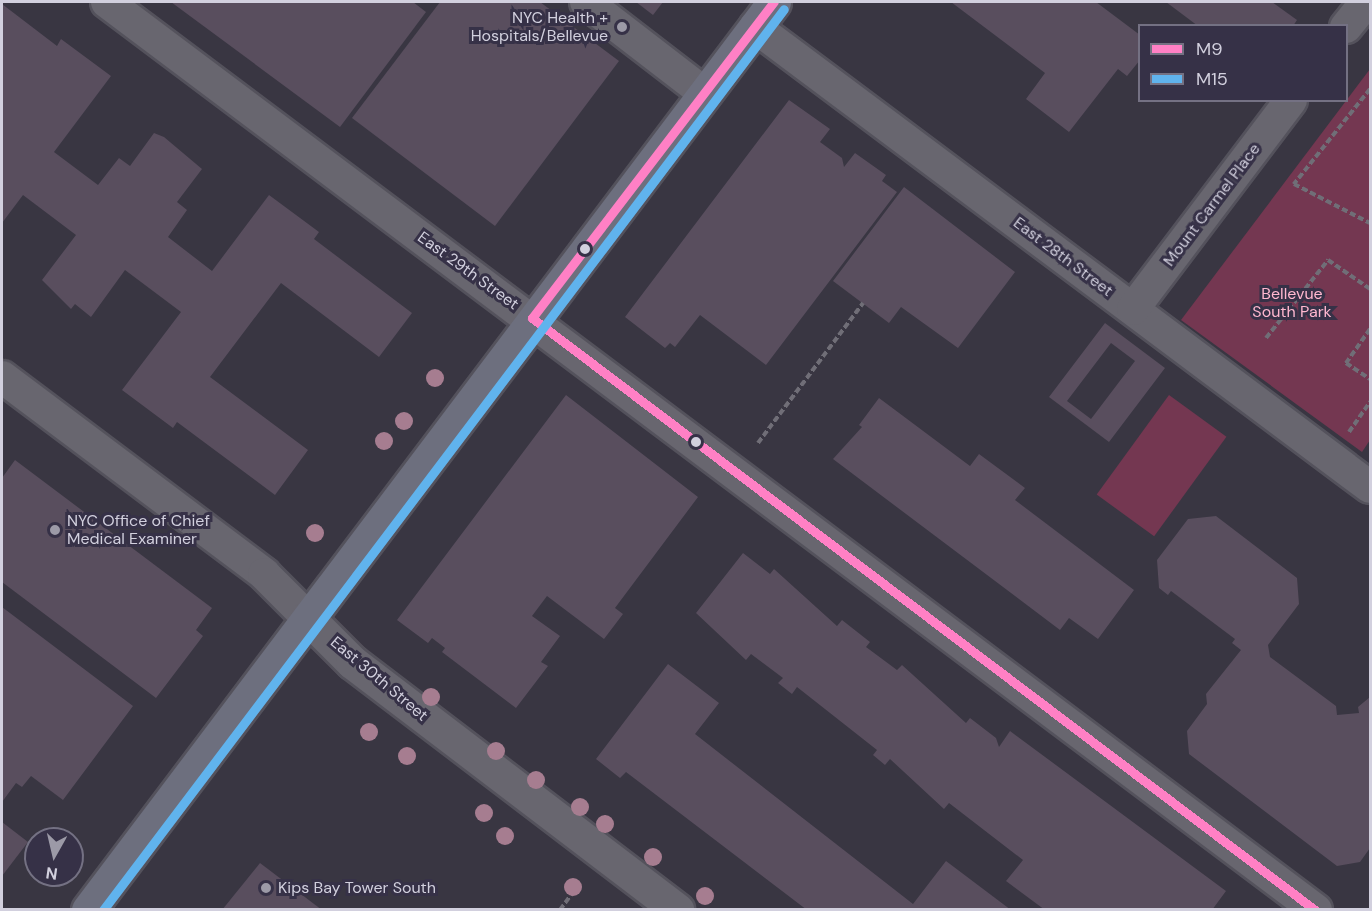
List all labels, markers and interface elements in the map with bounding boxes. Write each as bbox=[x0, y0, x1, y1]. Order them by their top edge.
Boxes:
place label: NYC Health + Hospitals/Bellevue bbox=[471, 8, 608, 46]
marker: NYC Health + Hospitals/Bellevue bbox=[613, 18, 631, 36]
legend bbox=[1138, 24, 1348, 102]
text: M9 bbox=[1196, 37, 1222, 61]
text: M15 bbox=[1196, 67, 1228, 91]
street label: Mount Carmel Place bbox=[1160, 140, 1264, 270]
street label: East 28th Street bbox=[1009, 213, 1117, 301]
street label: East 29th Street bbox=[414, 228, 522, 314]
unlabelled marker bbox=[579, 243, 591, 255]
park label: Bellevue South Park bbox=[1252, 284, 1332, 322]
unlabelled marker bbox=[690, 436, 702, 448]
place label: NYC Office of Chief Medical Examiner bbox=[67, 511, 210, 549]
marker: NYC Office of Chief Medical Examiner bbox=[48, 523, 62, 537]
street label: East 30th Street bbox=[326, 633, 432, 725]
north arrow bbox=[24, 827, 84, 887]
text: N bbox=[44, 862, 59, 885]
place label: Kips Bay Tower South bbox=[278, 878, 436, 898]
marker: Kips Bay Tower South bbox=[259, 881, 273, 895]

